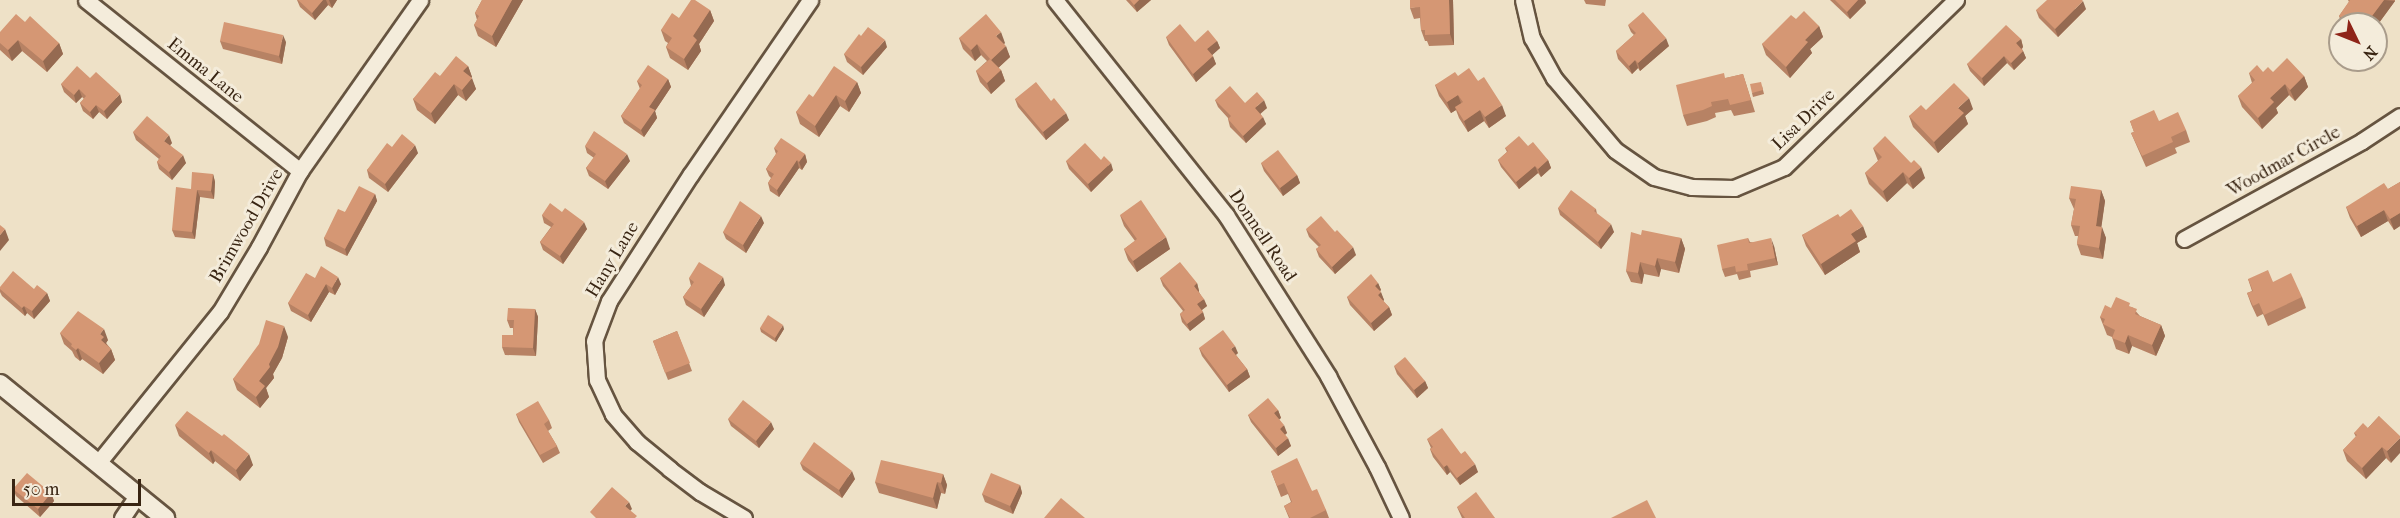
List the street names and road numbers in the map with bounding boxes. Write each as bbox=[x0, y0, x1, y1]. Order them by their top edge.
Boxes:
street label: Emma Lane bbox=[163, 34, 247, 108]
street label: Lisa Drive bbox=[1768, 85, 1840, 155]
street label: Woodmar Circle bbox=[2224, 122, 2344, 202]
street label: Brimwood Drive bbox=[206, 165, 288, 287]
street label: Donnell Road bbox=[1223, 186, 1301, 286]
street label: Hany Lane bbox=[582, 218, 644, 302]

